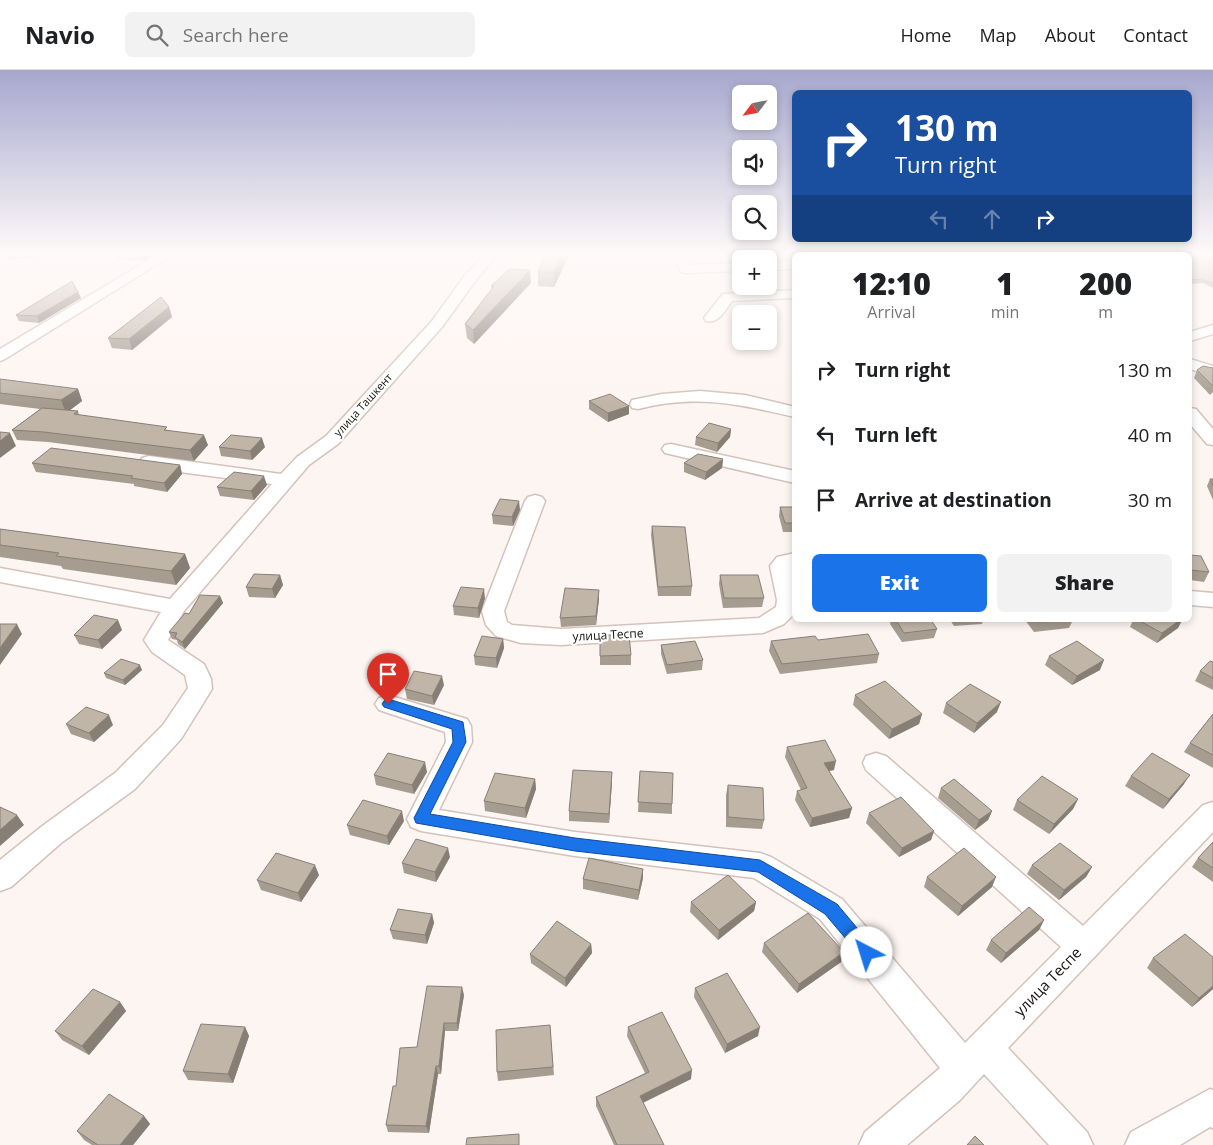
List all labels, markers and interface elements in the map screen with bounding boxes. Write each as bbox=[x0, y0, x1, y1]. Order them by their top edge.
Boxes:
search box bbox=[125, 12, 475, 57]
text: Navio bbox=[25, 18, 95, 51]
icon: search bbox=[143, 21, 171, 49]
text: Search here bbox=[183, 22, 289, 48]
text: Home bbox=[901, 23, 951, 47]
text: Map bbox=[979, 23, 1017, 47]
text: About bbox=[1045, 23, 1095, 47]
text: Contact bbox=[1123, 23, 1188, 47]
north arrow bbox=[732, 85, 778, 130]
map controls bbox=[732, 85, 777, 350]
text: 130 m bbox=[895, 104, 999, 151]
icon: right bbox=[812, 110, 877, 175]
button: sound bbox=[732, 140, 777, 185]
text: Turn right bbox=[895, 149, 997, 179]
button: search bbox=[732, 195, 777, 240]
icon: left bbox=[925, 205, 953, 233]
icon: ahead bbox=[978, 205, 1006, 233]
icon: right bbox=[1031, 205, 1059, 233]
button: + bbox=[732, 250, 777, 295]
text: 12:10 bbox=[852, 263, 931, 304]
text: 1 bbox=[996, 263, 1014, 304]
text: 200 bbox=[1079, 263, 1132, 304]
text: Arrival bbox=[867, 301, 915, 323]
text: min bbox=[991, 301, 1019, 323]
text: m bbox=[1098, 301, 1113, 323]
button: − bbox=[732, 305, 777, 350]
icon: right bbox=[812, 356, 840, 384]
text: Turn right bbox=[855, 357, 950, 383]
text: 130 m bbox=[1117, 357, 1172, 383]
street label: улица Ташкент bbox=[330, 370, 395, 440]
icon: left bbox=[812, 421, 840, 449]
text: Turn left bbox=[855, 422, 937, 448]
text: 40 m bbox=[1128, 422, 1172, 448]
icon: arrive bbox=[812, 486, 840, 514]
text: Arrive at destination bbox=[855, 487, 1052, 513]
text: 30 m bbox=[1128, 487, 1172, 513]
button: Exit bbox=[812, 554, 987, 612]
button: Share bbox=[997, 554, 1172, 612]
street label: улица Теспе bbox=[572, 624, 644, 645]
pin bbox=[367, 653, 409, 704]
icon: arrive bbox=[374, 660, 402, 688]
position arrow bbox=[840, 926, 892, 978]
street label: улица Теспе bbox=[1009, 942, 1085, 1020]

